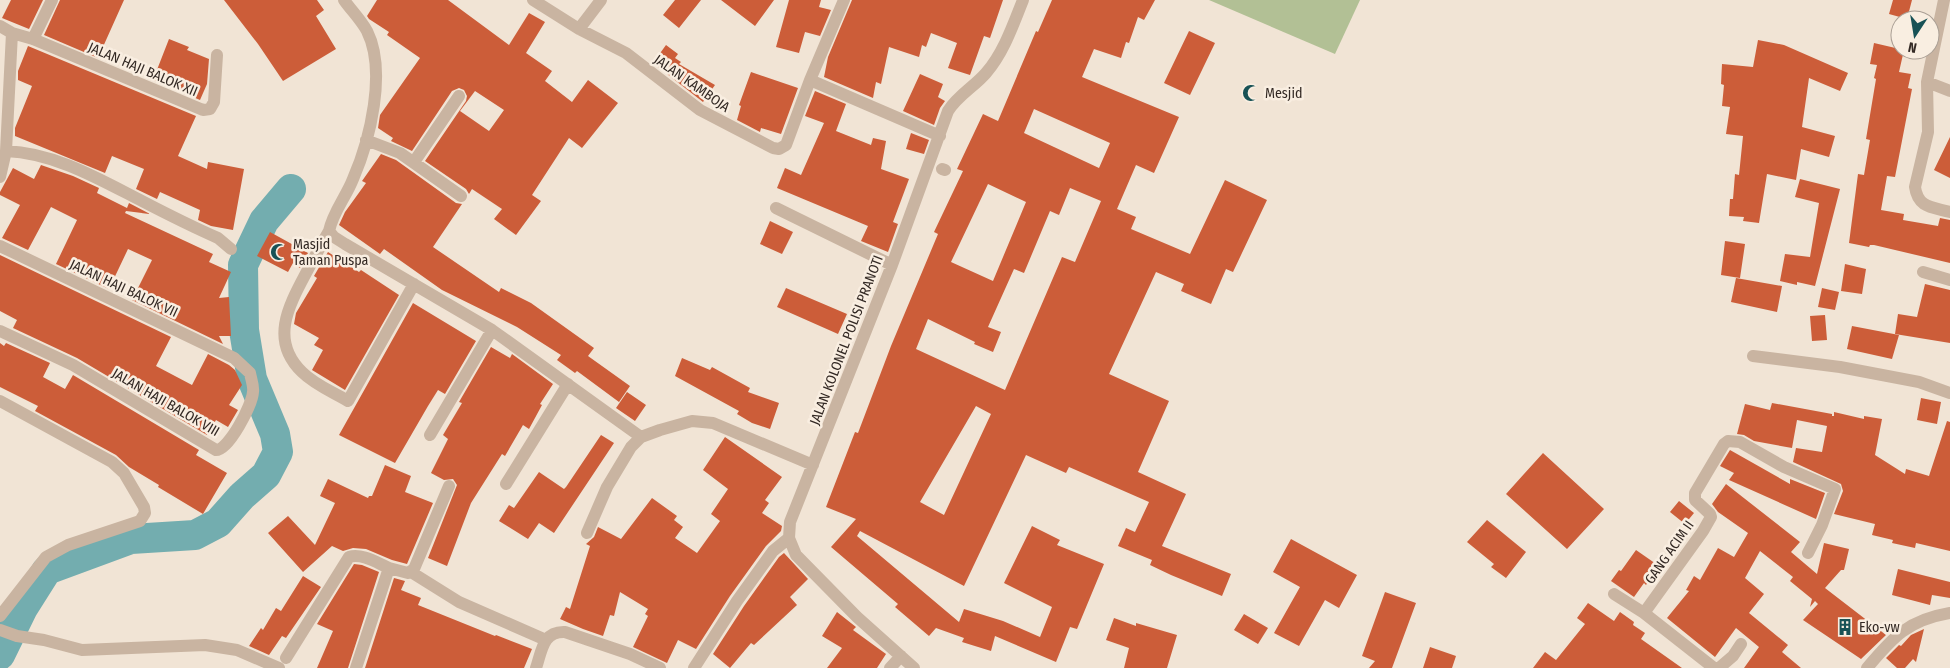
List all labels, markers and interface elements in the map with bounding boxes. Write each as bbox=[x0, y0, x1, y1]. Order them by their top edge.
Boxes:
north arrow bbox=[1890, 10, 1940, 60]
text: N bbox=[1907, 38, 1918, 56]
street label: JALAN HAJI BALOK XII bbox=[85, 39, 200, 100]
street label: JALAN KAMBOJA bbox=[650, 51, 733, 116]
mosque icon: Mesjid bbox=[1241, 83, 1261, 103]
place label: Mesjid bbox=[1265, 85, 1302, 102]
place label: Masjid Taman Puspa bbox=[293, 236, 369, 269]
mosque icon: Masjid Taman Puspa bbox=[269, 242, 289, 262]
street label: JALAN KOLONEL POLISI PRANOTI bbox=[806, 253, 887, 428]
street label: JALAN HAJI BALOK VII bbox=[67, 256, 181, 321]
street label: JALAN HAJI BALOK VIII bbox=[109, 365, 223, 440]
street label: GANG ACIM II bbox=[1641, 517, 1698, 587]
building icon: Eko-vw bbox=[1835, 617, 1855, 637]
place label: Eko-vw bbox=[1859, 619, 1900, 636]

